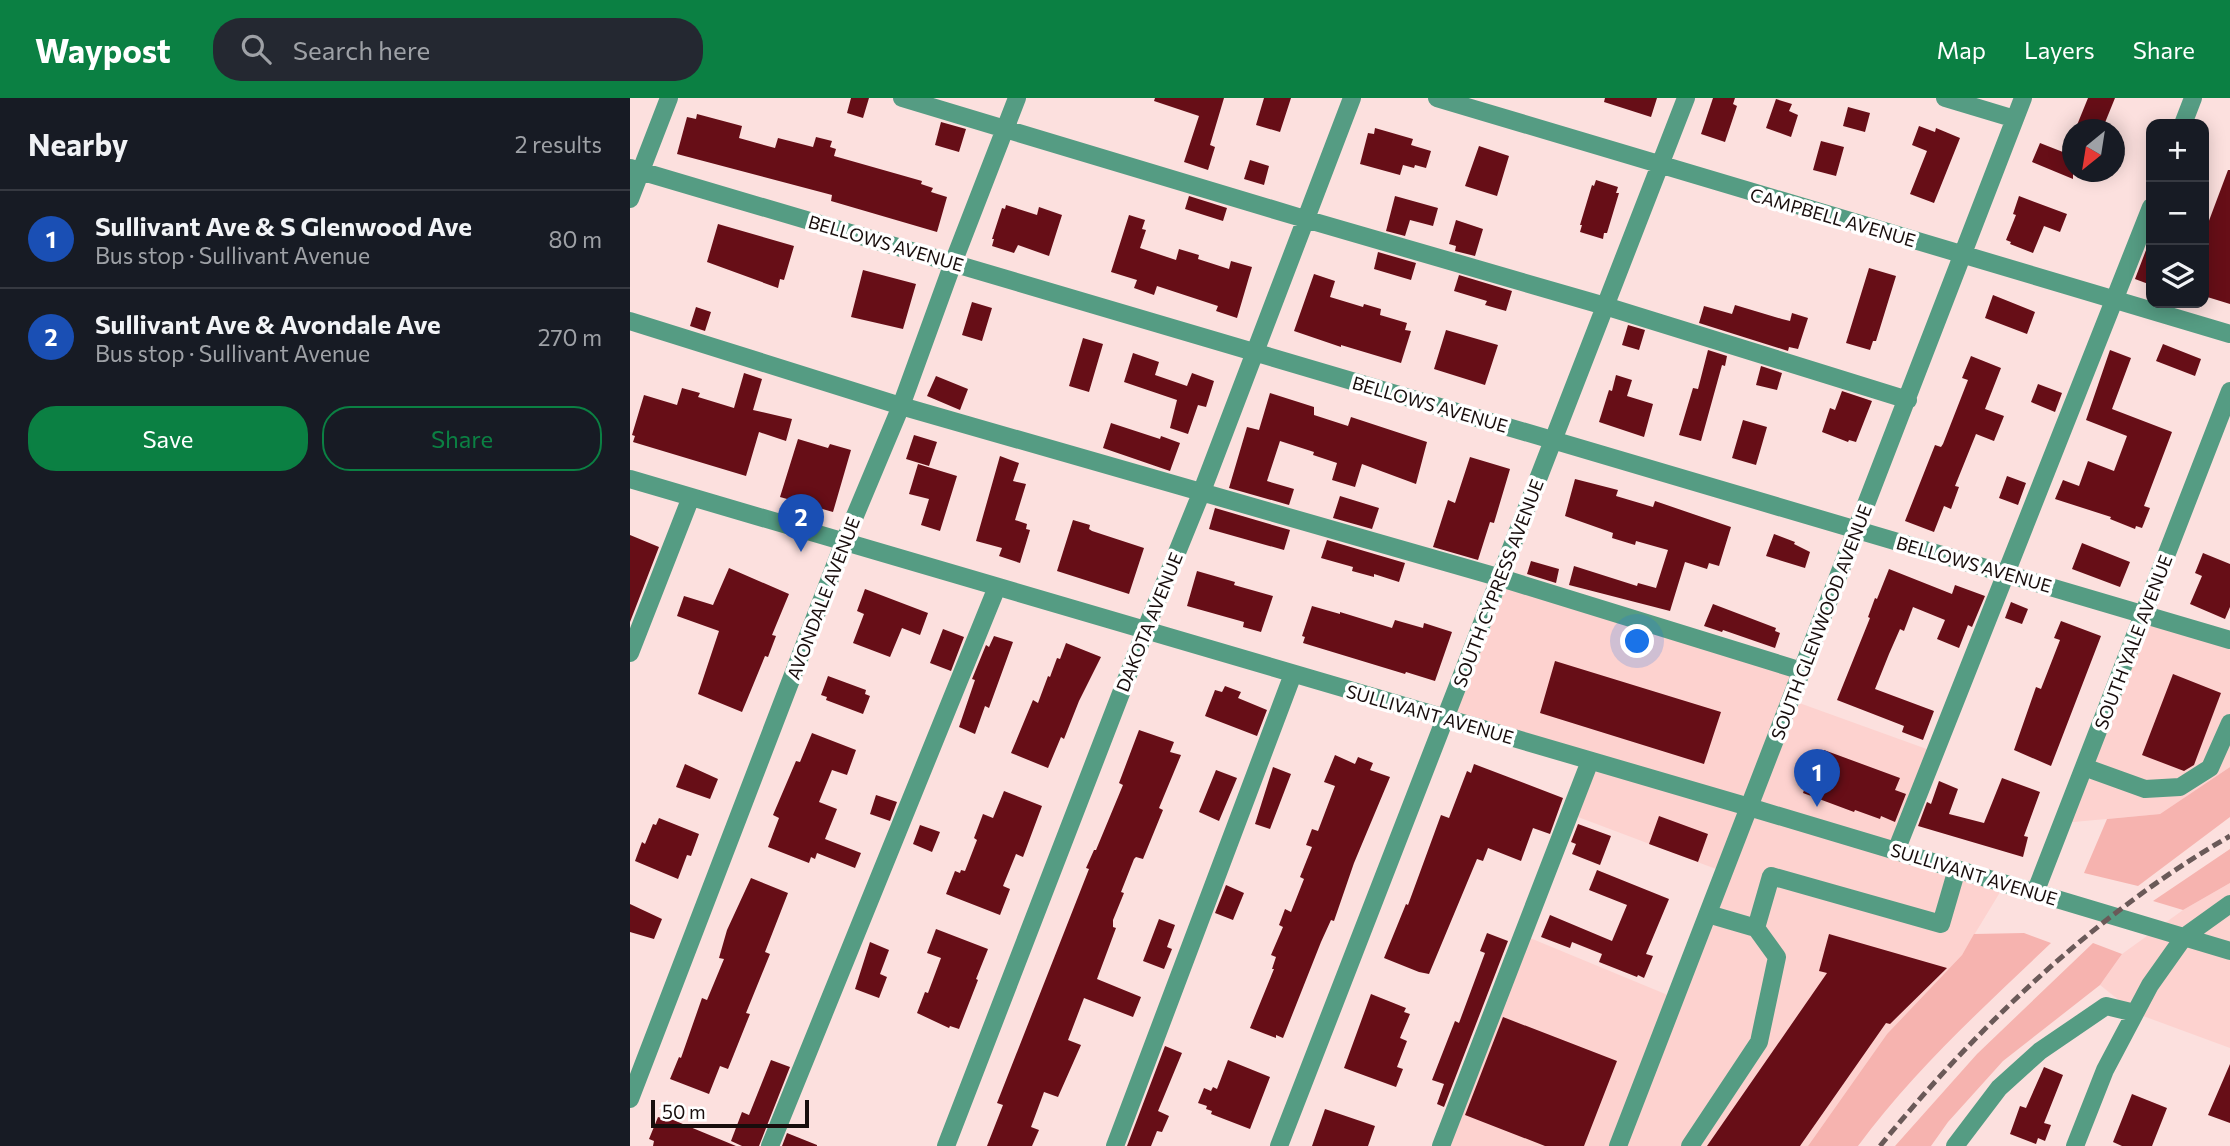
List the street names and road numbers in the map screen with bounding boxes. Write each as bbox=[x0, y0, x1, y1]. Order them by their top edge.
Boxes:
street label: CAMPBELL AVENUE bbox=[1748, 183, 1918, 251]
street label: BELLOWS AVENUE bbox=[806, 210, 966, 276]
street label: BELLOWS AVENUE bbox=[1350, 371, 1510, 437]
street label: SOUTH CYPRESS AVENUE bbox=[1448, 476, 1548, 690]
street label: SOUTH GLENWOOD AVENUE bbox=[1766, 501, 1876, 743]
street label: AVONDALE AVENUE bbox=[782, 514, 864, 682]
street label: BELLOWS AVENUE bbox=[1894, 531, 2054, 597]
street label: DAKOTA AVENUE bbox=[1111, 549, 1187, 695]
street label: SOUTH YALE AVENUE bbox=[2090, 551, 2176, 733]
street label: SULLIVANT AVENUE bbox=[1344, 680, 1516, 748]
street label: SULLIVANT AVENUE bbox=[1888, 838, 2060, 910]

